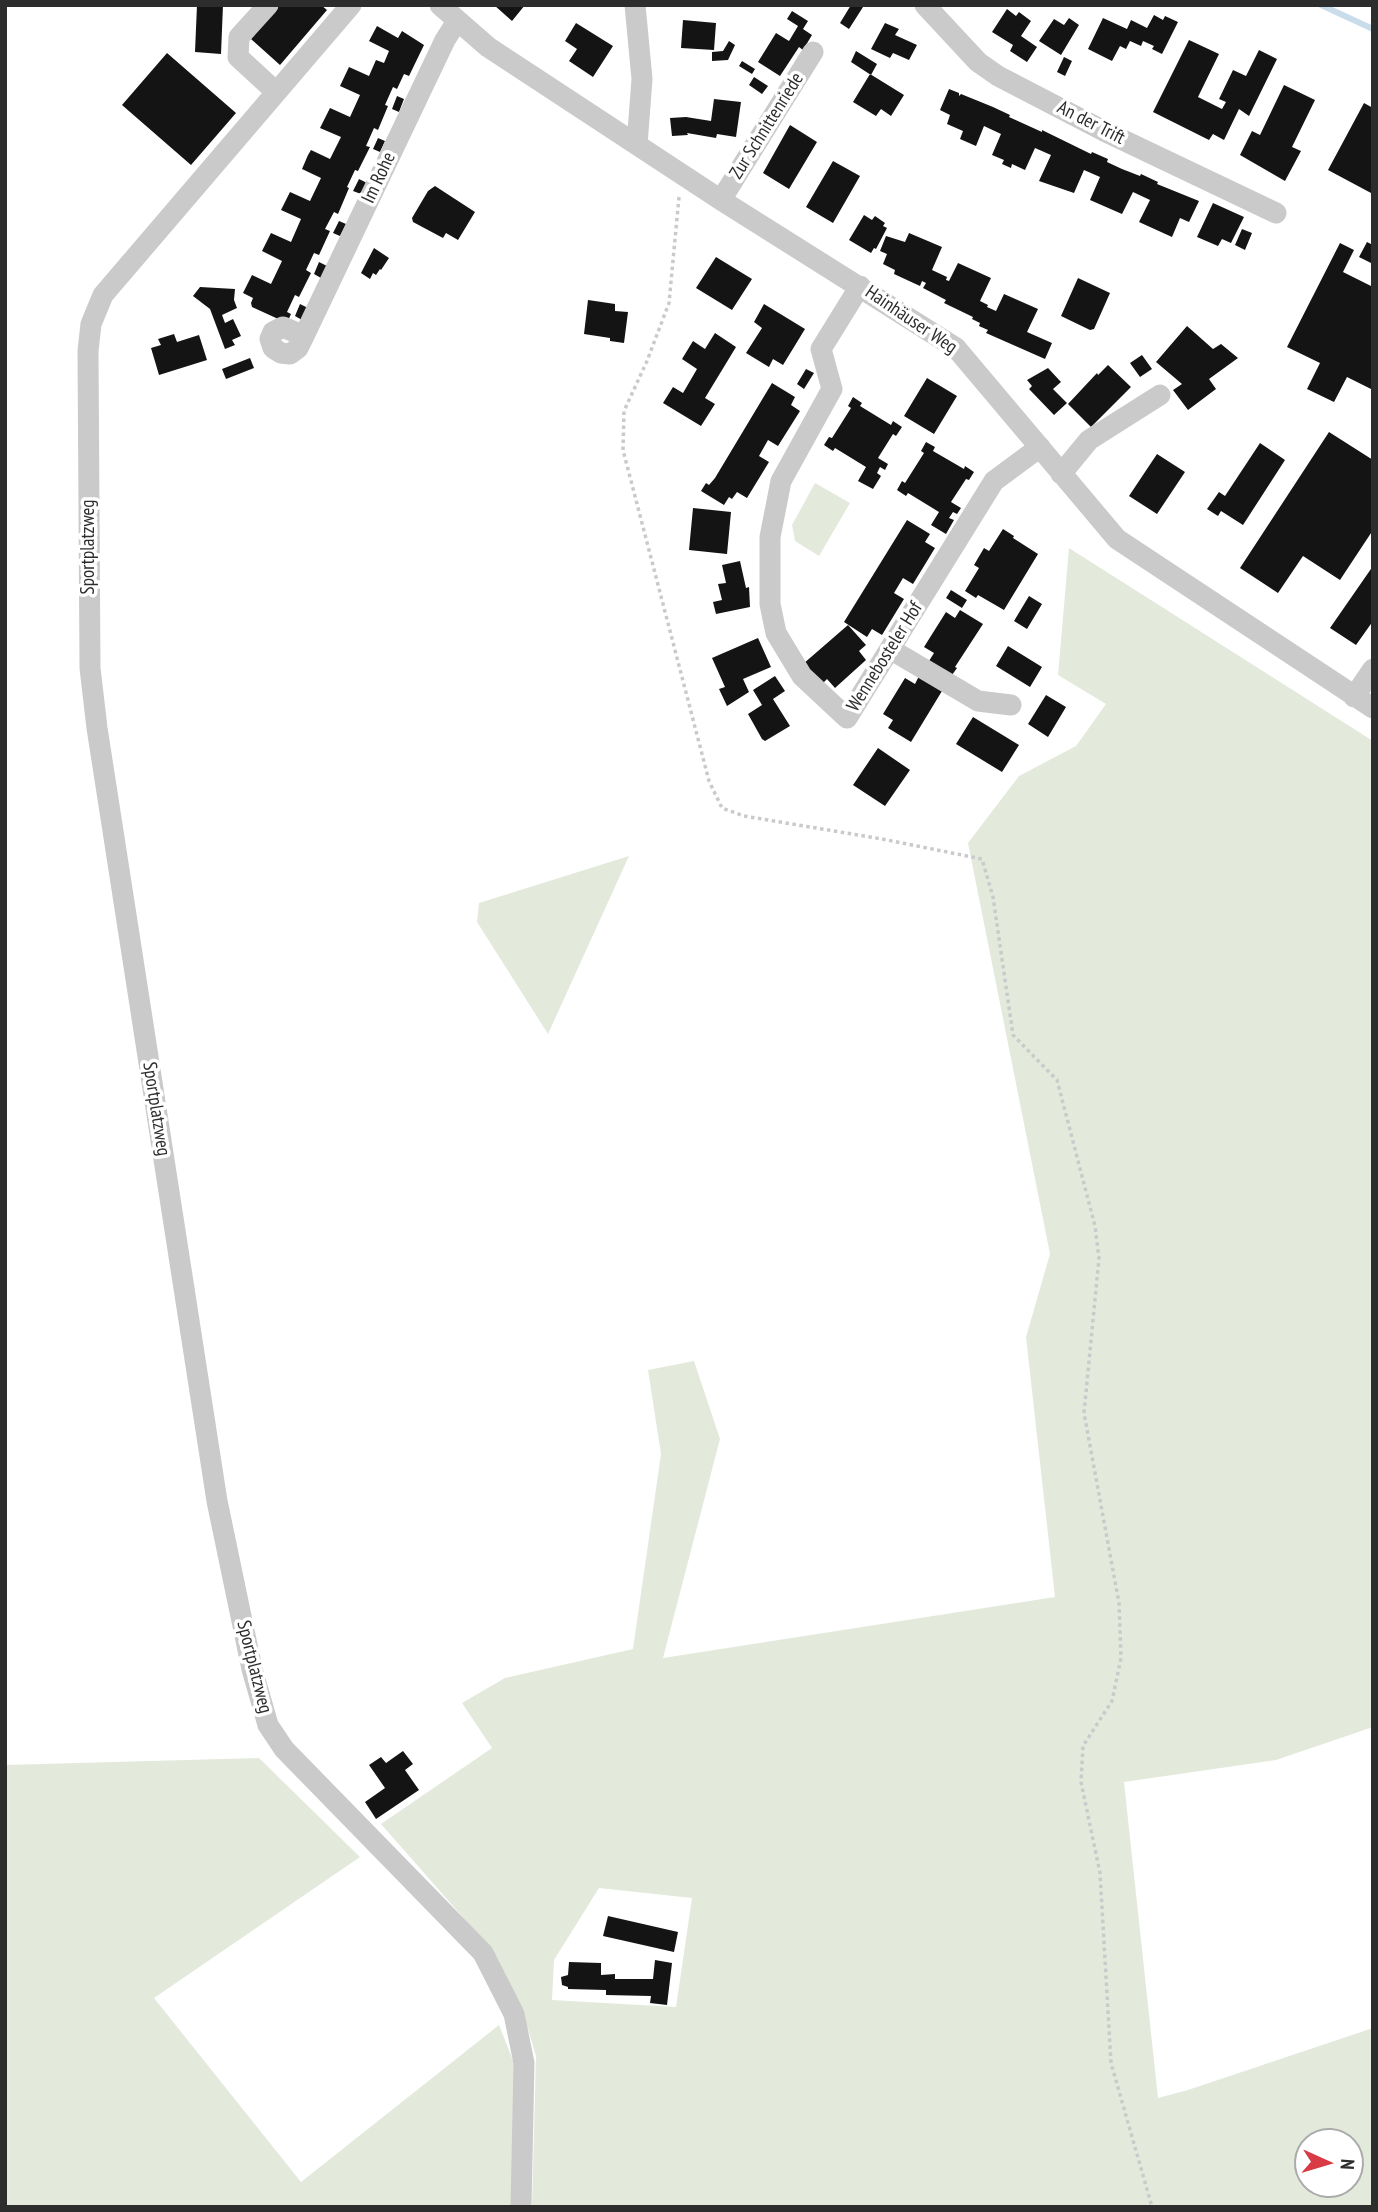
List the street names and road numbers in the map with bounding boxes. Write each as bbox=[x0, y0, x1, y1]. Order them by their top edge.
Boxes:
street label: Zur Schnittenriede bbox=[725, 69, 809, 183]
street label: An der Trift bbox=[1053, 96, 1129, 150]
street label: Im Rohe bbox=[357, 149, 401, 207]
street label: Hainhäuser Weg bbox=[861, 281, 961, 359]
street label: Sportplatzweg bbox=[78, 500, 100, 594]
street label: Wennebosteler Hof bbox=[842, 598, 928, 716]
street label: Sportplatzweg bbox=[137, 1060, 175, 1158]
street label: Sportplatzweg bbox=[231, 1618, 277, 1716]

